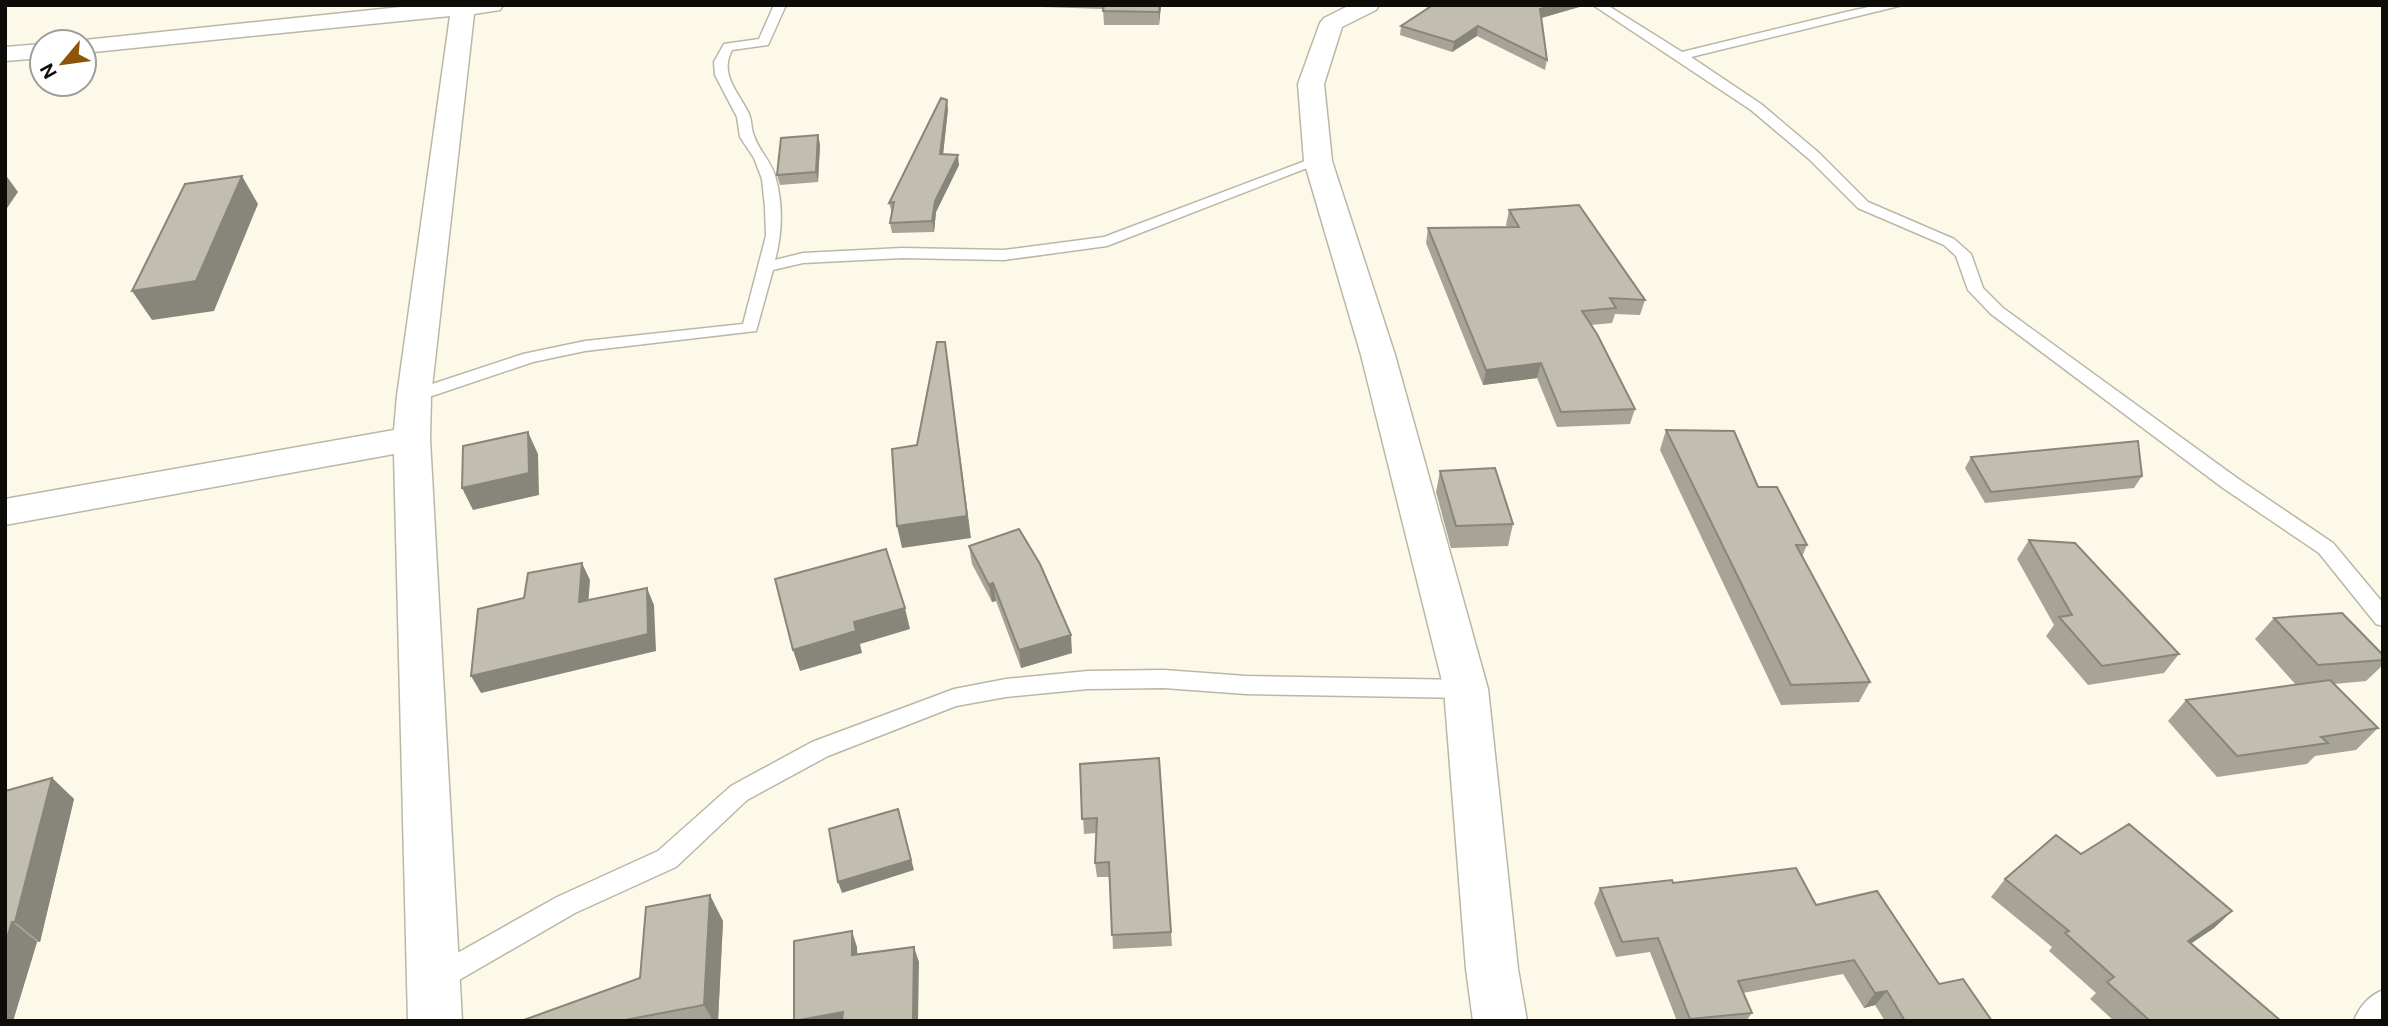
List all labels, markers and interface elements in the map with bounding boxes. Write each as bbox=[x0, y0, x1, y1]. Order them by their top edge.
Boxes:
north arrow bbox=[28, 28, 98, 98]
text: N bbox=[34, 59, 63, 83]

